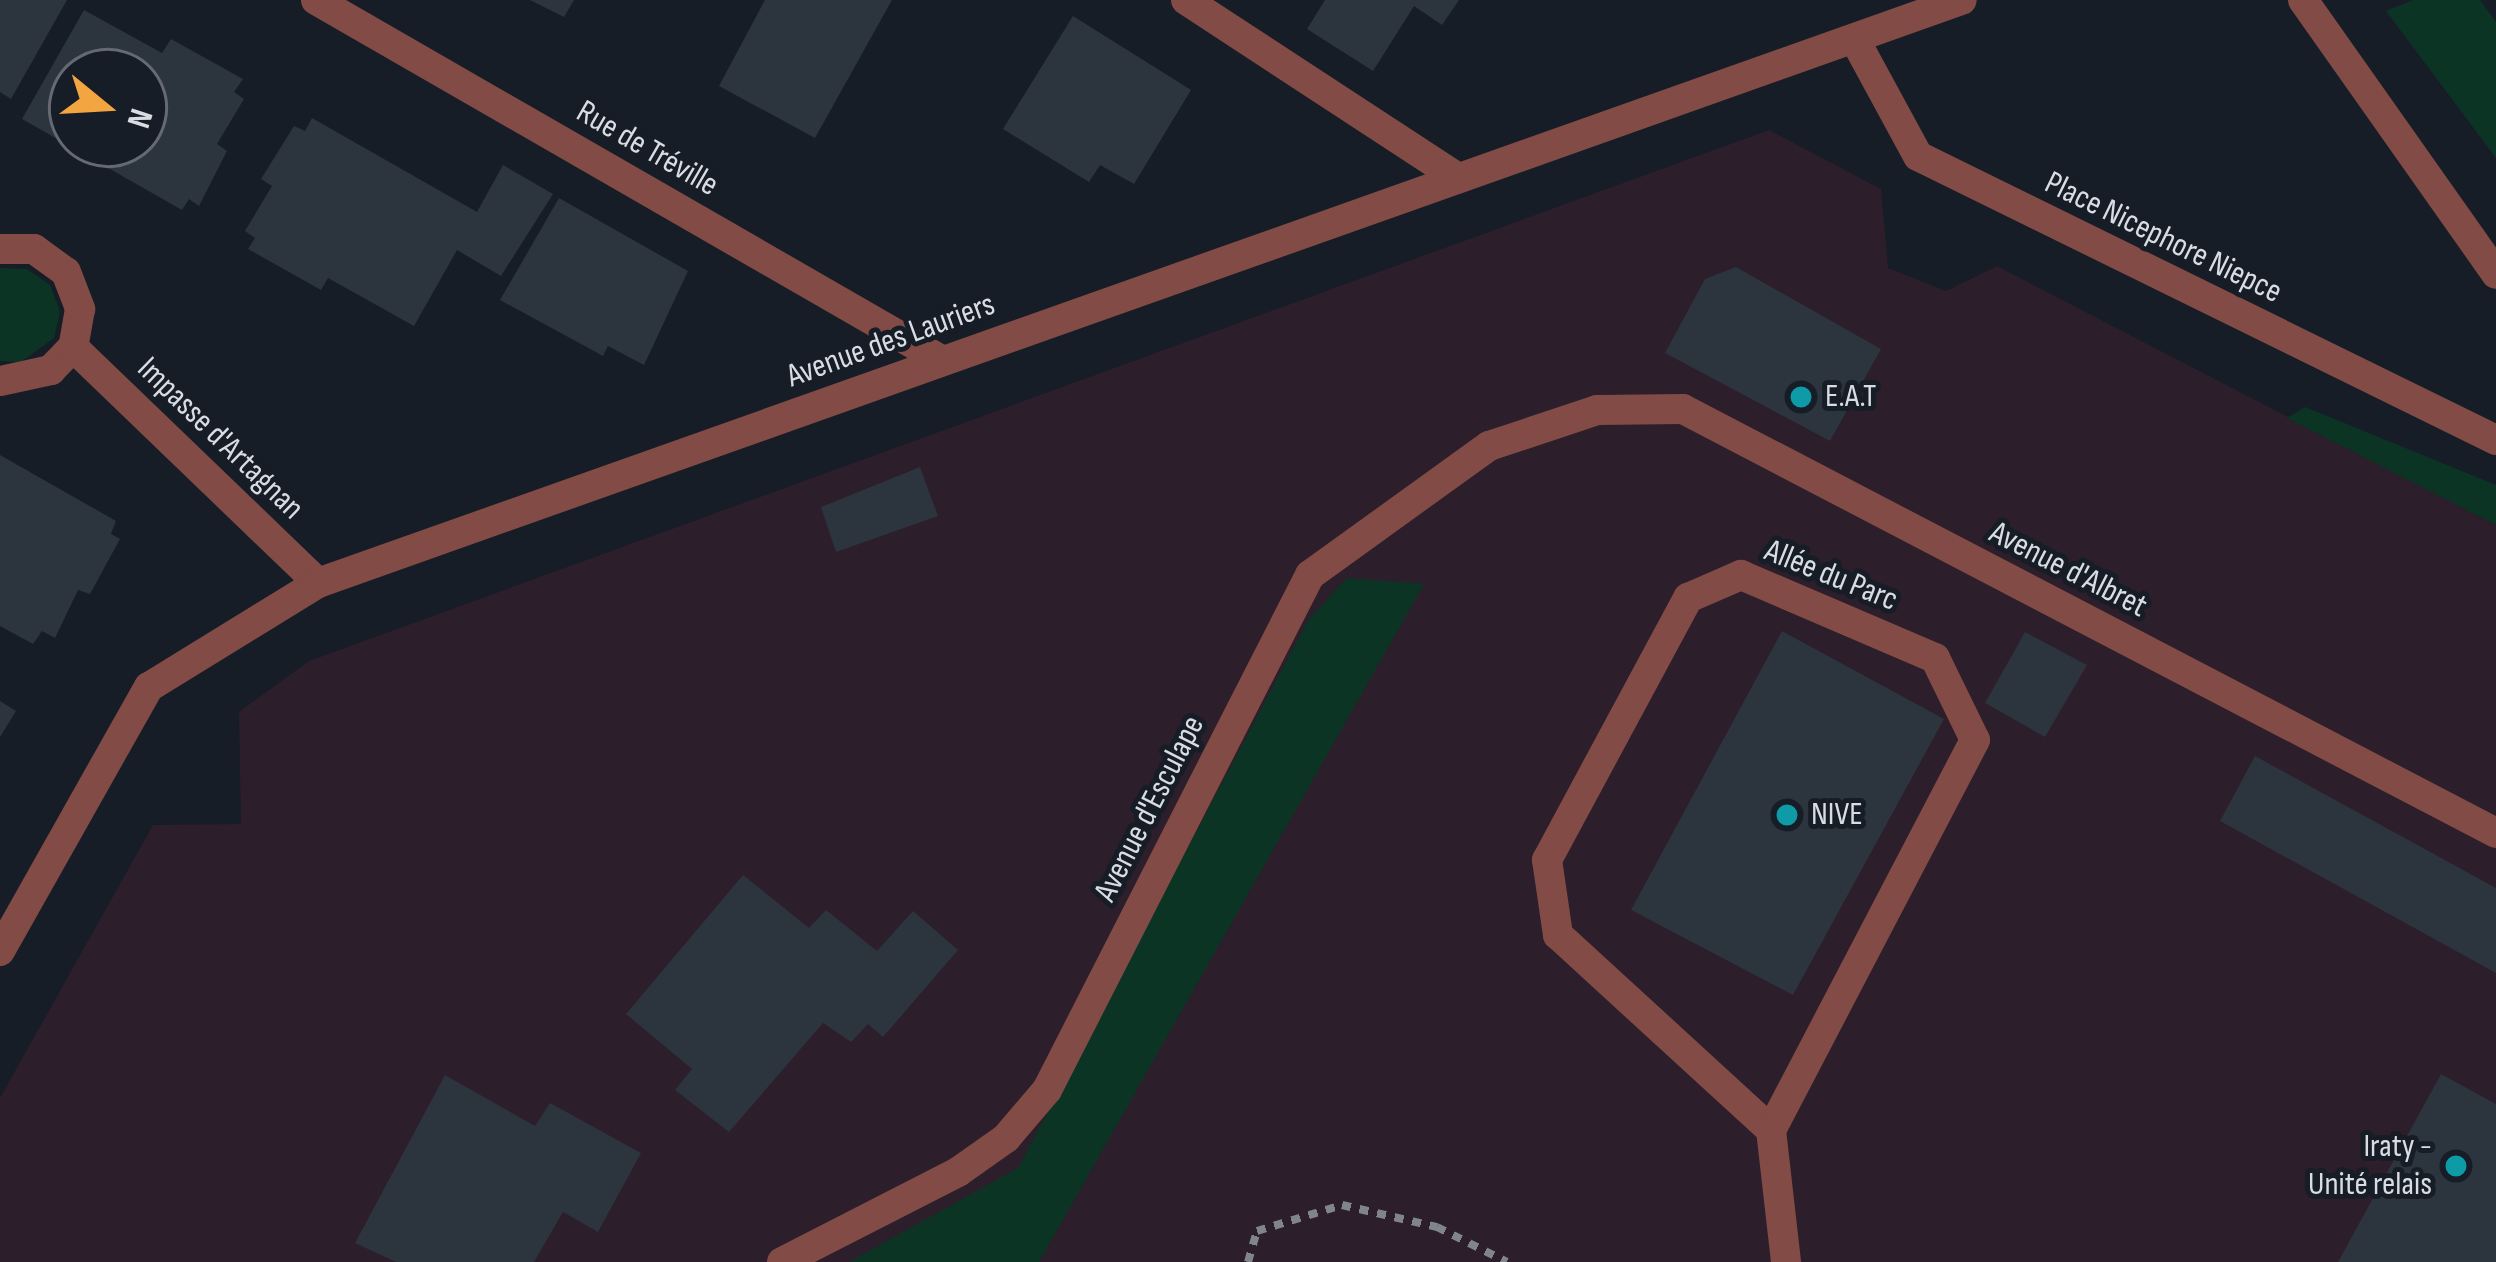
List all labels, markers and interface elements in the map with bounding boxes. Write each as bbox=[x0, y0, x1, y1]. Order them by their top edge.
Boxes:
north arrow bbox=[48, 48, 168, 168]
street label: Rue de Tréville bbox=[569, 93, 725, 205]
text: N bbox=[118, 104, 161, 133]
street label: Place Nicephore Niepce bbox=[2038, 163, 2288, 313]
street label: Avenue des Lauriers bbox=[782, 285, 1000, 397]
street label: Impasse d'Artagnan bbox=[128, 350, 312, 528]
place label: E.A.T bbox=[1825, 377, 1876, 417]
marker: E.A.T bbox=[1788, 384, 1814, 410]
street label: Avenue d'Albret bbox=[1983, 513, 2153, 627]
street label: Allée du Parc bbox=[1759, 531, 1903, 621]
street label: Avenue d'Esculape bbox=[1086, 710, 1214, 908]
place label: NIVE bbox=[1811, 795, 1863, 835]
marker: NIVE bbox=[1774, 802, 1800, 828]
place label: Iraty - Unité relais bbox=[2308, 1127, 2432, 1205]
marker: Iraty - Unité relais bbox=[2443, 1153, 2469, 1179]

